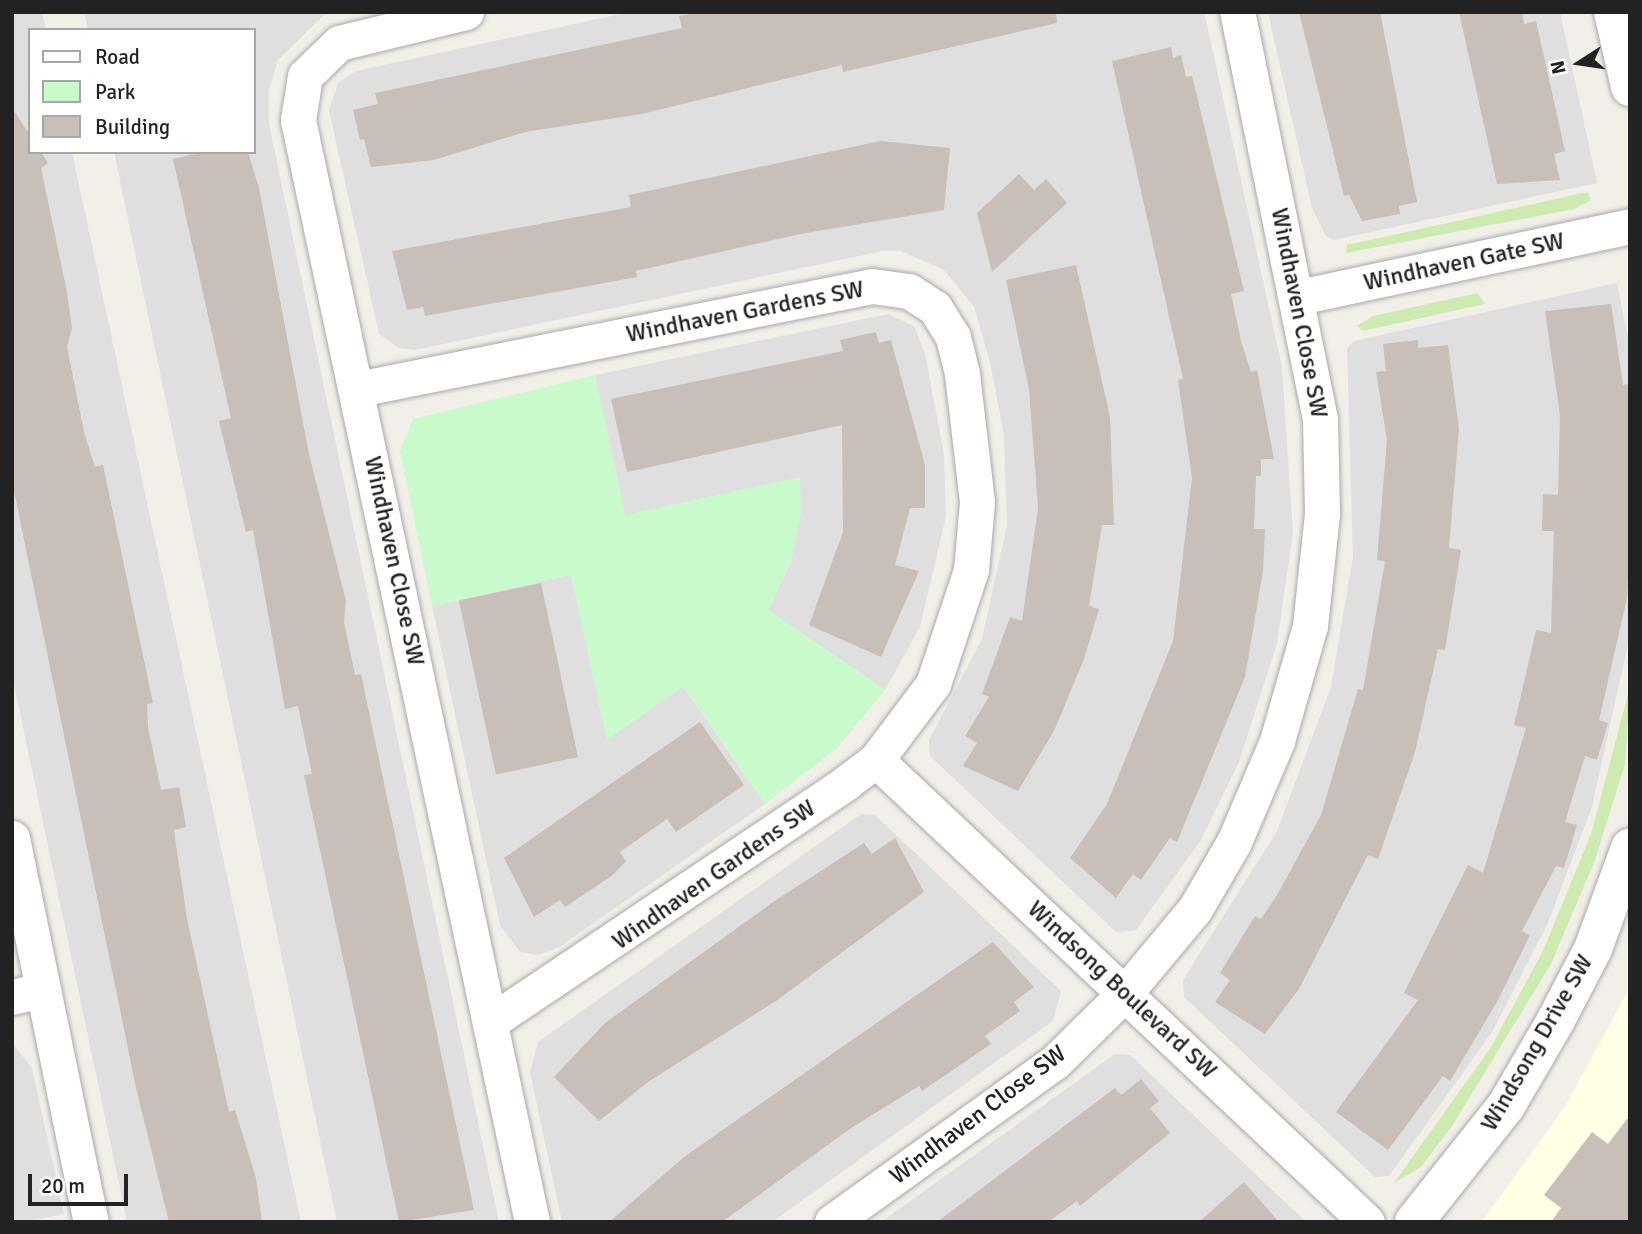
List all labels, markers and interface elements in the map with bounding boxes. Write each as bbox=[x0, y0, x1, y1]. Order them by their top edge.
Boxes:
legend bbox=[28, 28, 256, 154]
north arrow bbox=[1544, 28, 1614, 98]
text: Road bbox=[95, 44, 140, 70]
text: N bbox=[1545, 58, 1572, 76]
text: Park bbox=[95, 79, 135, 105]
text: Building bbox=[95, 114, 170, 140]
street label: Windhaven Close SW bbox=[1265, 206, 1333, 420]
street label: Windhaven Gate SW bbox=[1361, 227, 1567, 297]
street label: Windhaven Gardens SW bbox=[624, 275, 866, 349]
street label: Windhaven Close SW bbox=[358, 454, 430, 668]
street label: Windhaven Gardens SW bbox=[607, 794, 821, 956]
street label: Windsong Boulevard SW bbox=[1021, 895, 1223, 1085]
street label: Windsong Drive SW bbox=[1475, 950, 1599, 1136]
street label: Windhaven Close SW bbox=[884, 1039, 1072, 1191]
scale bar bbox=[32, 1160, 131, 1204]
text: 20 m bbox=[41, 1173, 85, 1199]

